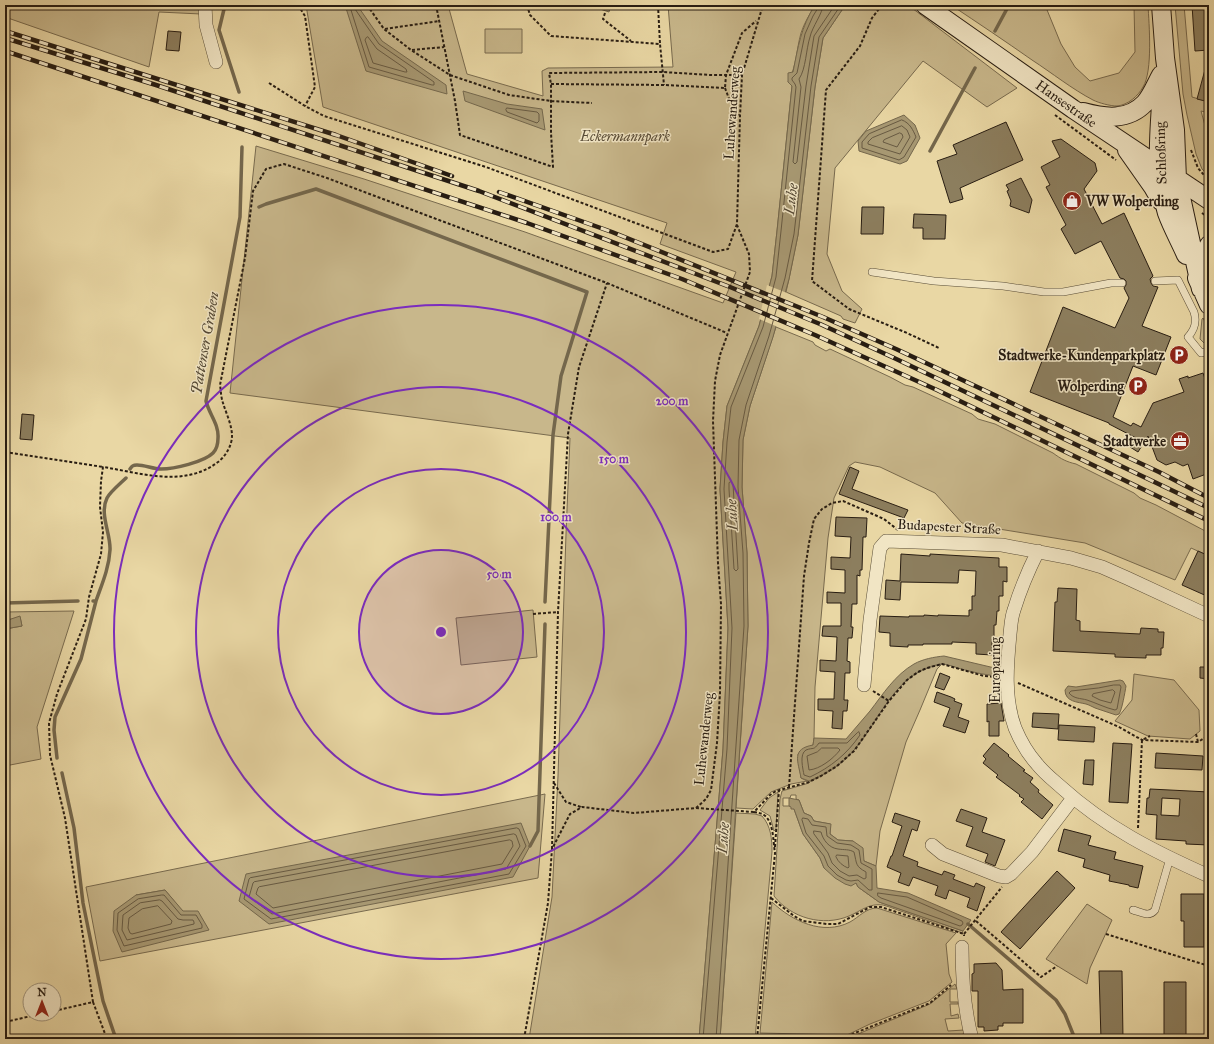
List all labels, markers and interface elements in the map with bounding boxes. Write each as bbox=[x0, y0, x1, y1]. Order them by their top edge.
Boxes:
street label: Luhewanderweg bbox=[720, 65, 744, 160]
street label: Hansestraße bbox=[1032, 77, 1100, 131]
street label: Schloßring bbox=[1151, 121, 1171, 185]
park label: Eckermannpark bbox=[579, 128, 671, 146]
water label: Luhe bbox=[780, 182, 802, 217]
shop icon: VW Wolperding bbox=[1061, 190, 1083, 212]
place label: VW Wolperding bbox=[1085, 193, 1179, 211]
water label: Pattenser Graben bbox=[187, 290, 223, 396]
parking icon: Stadtwerke-Kundenparkplatz bbox=[1168, 344, 1190, 366]
place label: Stadtwerke-Kundenparkplatz bbox=[998, 347, 1166, 365]
parking icon: Wolperding bbox=[1127, 375, 1149, 397]
place label: Wolperding bbox=[1057, 378, 1124, 396]
text: 200 m bbox=[656, 394, 689, 408]
office icon: Stadtwerke bbox=[1169, 430, 1191, 452]
place label: Stadtwerke bbox=[1103, 433, 1166, 450]
text: 150 m bbox=[599, 452, 630, 466]
water label: Luhe bbox=[722, 498, 742, 532]
text: 100 m bbox=[540, 510, 573, 524]
street label: Budapester Straße bbox=[897, 516, 1001, 538]
text: 50 m bbox=[486, 567, 513, 581]
centre of rings bbox=[434, 625, 448, 639]
street label: Europaring bbox=[987, 637, 1004, 703]
street label: Luhewanderweg bbox=[691, 691, 717, 786]
water label: Luhe bbox=[713, 821, 733, 855]
north arrow bbox=[22, 982, 62, 1022]
text: N bbox=[37, 986, 47, 999]

